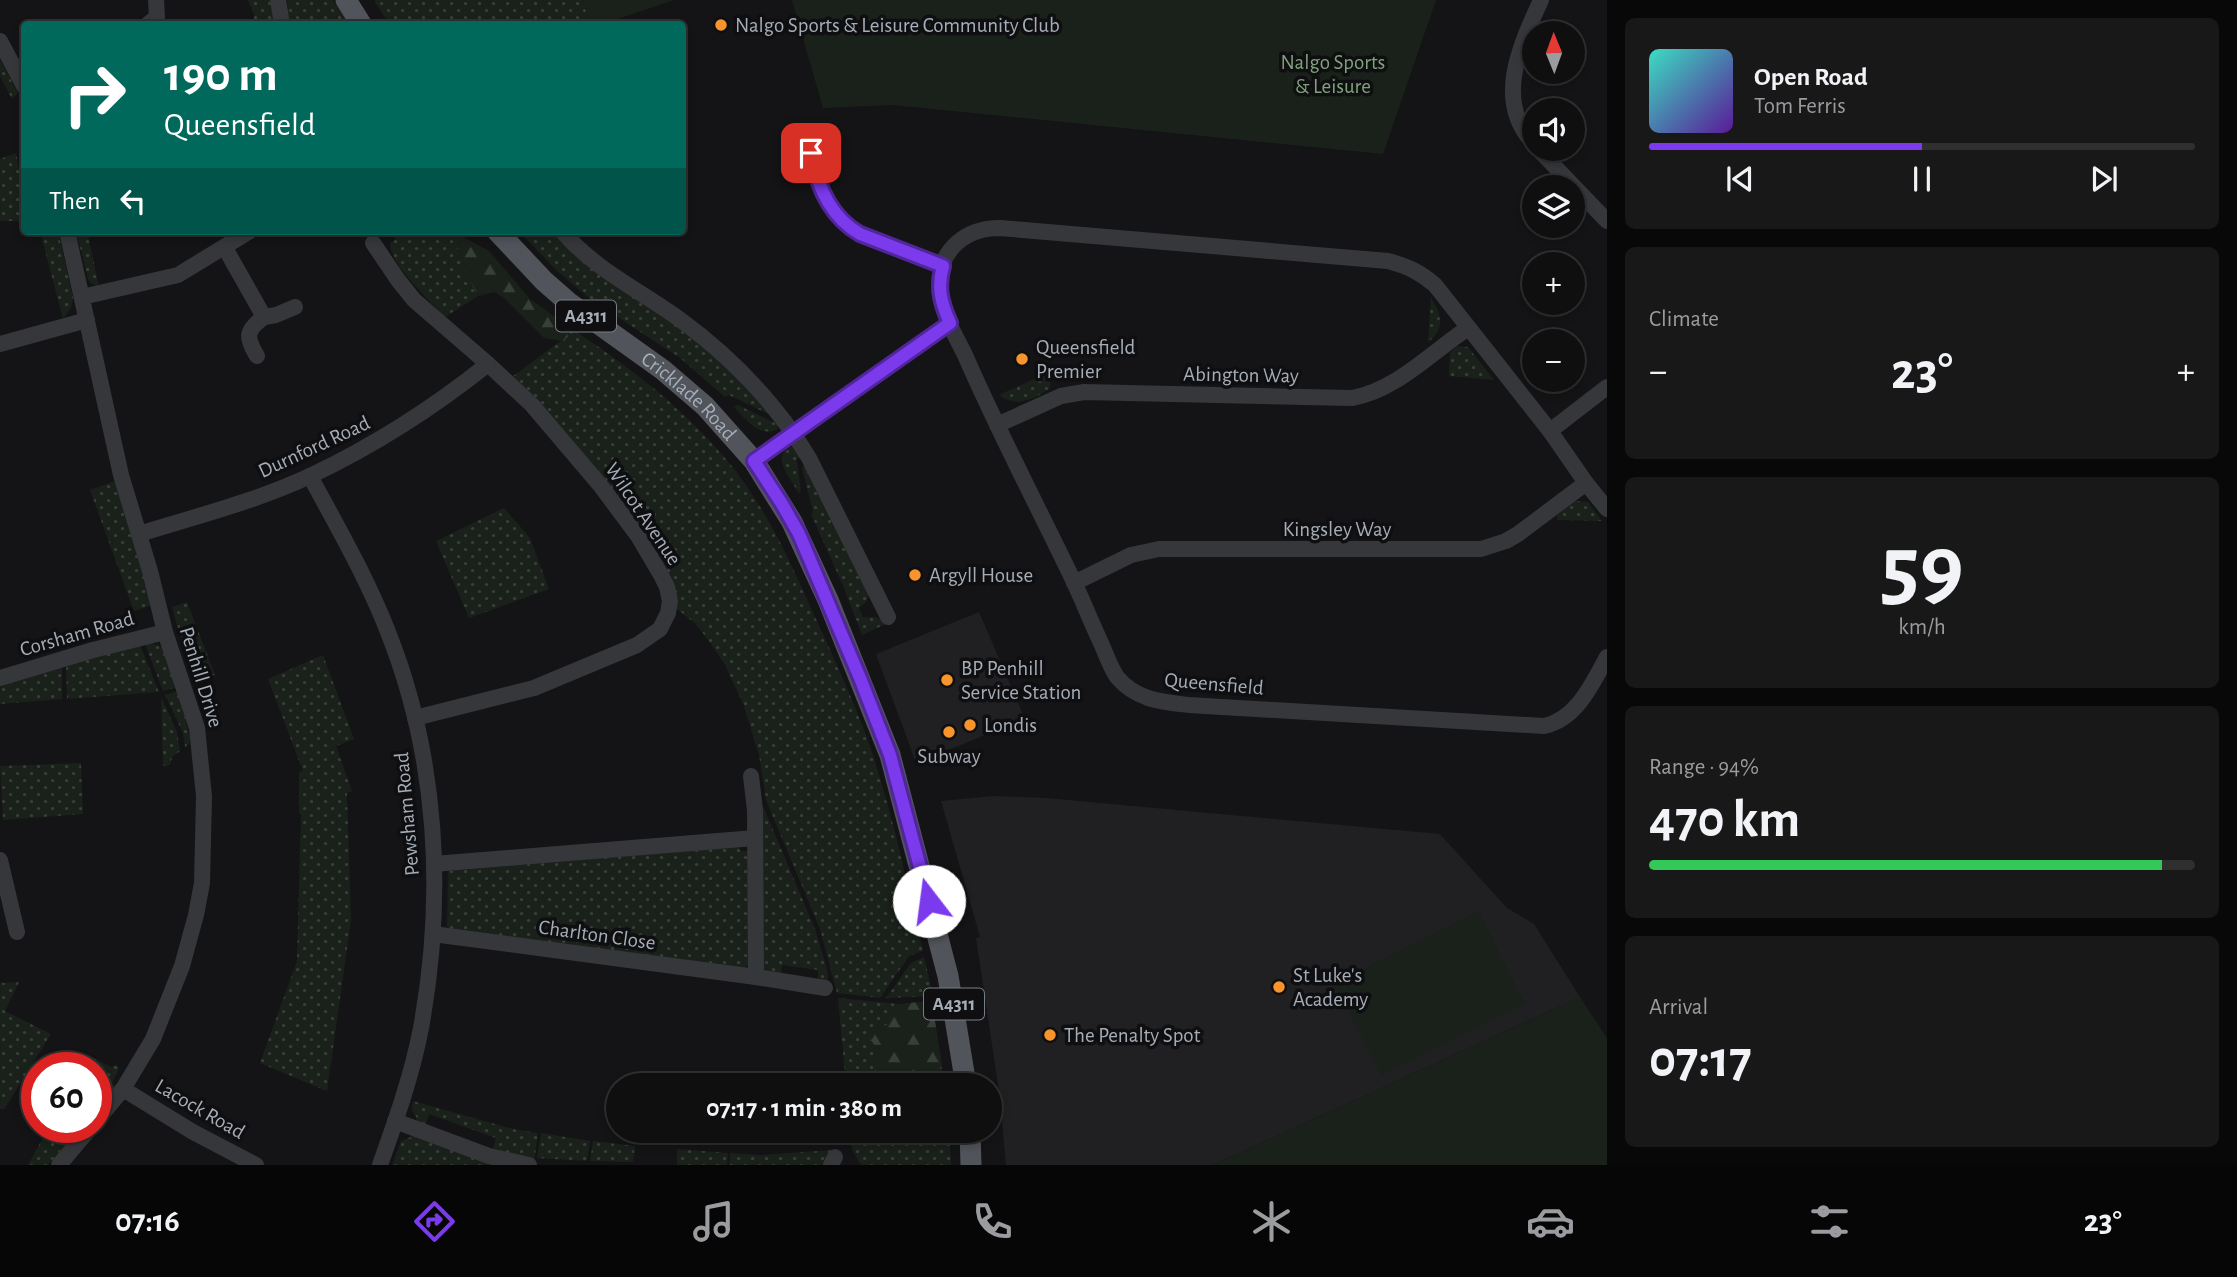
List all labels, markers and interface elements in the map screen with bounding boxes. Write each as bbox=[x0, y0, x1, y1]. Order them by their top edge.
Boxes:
place label: Nalgo Sports & Leisure Community Club bbox=[735, 15, 1060, 36]
marker: Nalgo Sports & Leisure Community Club bbox=[713, 17, 729, 33]
north arrow bbox=[1522, 21, 1586, 84]
map controls bbox=[1522, 21, 1585, 392]
icon: right bbox=[49, 49, 140, 140]
text: 190 m bbox=[164, 51, 278, 100]
park label: Nalgo Sports & Leisure bbox=[1281, 52, 1385, 97]
text: Open Road bbox=[1754, 64, 1868, 90]
text: Tom Ferris bbox=[1754, 95, 1846, 118]
button: sound bbox=[1522, 98, 1585, 161]
text: Queensfield bbox=[164, 109, 316, 141]
pin bbox=[781, 123, 841, 183]
icon: arrive bbox=[792, 134, 830, 172]
icon: previous bbox=[1721, 160, 1759, 198]
icon: pause bbox=[1903, 160, 1941, 198]
icon: next bbox=[2085, 160, 2123, 198]
button: layers bbox=[1522, 175, 1585, 238]
icon: left bbox=[114, 182, 152, 220]
text: Then bbox=[49, 188, 100, 214]
button: + bbox=[1522, 252, 1585, 315]
road number: A4311 bbox=[556, 300, 616, 332]
text: Climate bbox=[1649, 308, 1719, 331]
button: − bbox=[1522, 329, 1585, 392]
place label: Queensfield Premier bbox=[1036, 337, 1136, 382]
text: 23° bbox=[1891, 346, 1953, 398]
street label: Cricklade Road bbox=[638, 348, 741, 444]
marker: Queensfield Premier bbox=[1014, 351, 1030, 367]
text: − bbox=[1649, 353, 1667, 391]
text: + bbox=[2177, 353, 2195, 391]
street label: Abington Way bbox=[1183, 363, 1299, 387]
street label: Durnford Road bbox=[255, 412, 373, 482]
street label: Wilcot Avenue bbox=[601, 459, 685, 569]
street label: Kingsley Way bbox=[1283, 519, 1391, 540]
text: 59 bbox=[1880, 523, 1964, 614]
place label: Argyll House bbox=[929, 565, 1033, 586]
marker: Argyll House bbox=[907, 567, 923, 583]
street label: Corsham Road bbox=[18, 608, 137, 660]
text: km/h bbox=[1898, 616, 1946, 639]
street label: Penhill Drive bbox=[176, 624, 226, 730]
place label: BP Penhill Service Station bbox=[961, 658, 1081, 703]
street label: Queensfield bbox=[1164, 669, 1265, 699]
marker: BP Penhill Service Station bbox=[939, 672, 955, 688]
place label: Londis bbox=[984, 715, 1037, 736]
marker: Londis bbox=[962, 717, 978, 733]
marker: Subway bbox=[941, 724, 957, 740]
place label: Subway bbox=[917, 746, 981, 767]
street label: Pewsham Road bbox=[391, 751, 423, 877]
text: Range · 94% bbox=[1649, 756, 1759, 779]
text: 470 km bbox=[1649, 794, 1800, 846]
position arrow bbox=[892, 864, 966, 938]
street label: Charlton Close bbox=[537, 916, 657, 954]
place label: St Luke's Academy bbox=[1293, 965, 1368, 1010]
marker: St Luke's Academy bbox=[1271, 979, 1287, 995]
road number: A4311 bbox=[924, 988, 984, 1020]
text: Arrival bbox=[1649, 996, 1708, 1019]
place label: The Penalty Spot bbox=[1064, 1025, 1201, 1046]
marker: The Penalty Spot bbox=[1042, 1027, 1058, 1043]
text: 07:17 bbox=[1649, 1034, 1752, 1086]
speed limit sign: 60 bbox=[21, 1052, 112, 1143]
street label: Lacock Road bbox=[152, 1075, 249, 1143]
text: 07:17 · 1 min · 380 m bbox=[706, 1095, 902, 1121]
icon: directions bbox=[410, 1197, 459, 1246]
icon: music bbox=[689, 1197, 738, 1246]
icon: phone bbox=[968, 1197, 1017, 1246]
icon: climate bbox=[1247, 1197, 1296, 1246]
icon: car bbox=[1526, 1197, 1575, 1246]
icon: filters bbox=[1805, 1197, 1854, 1246]
text: 07:16 bbox=[115, 1205, 180, 1237]
text: 23° bbox=[2084, 1205, 2122, 1237]

